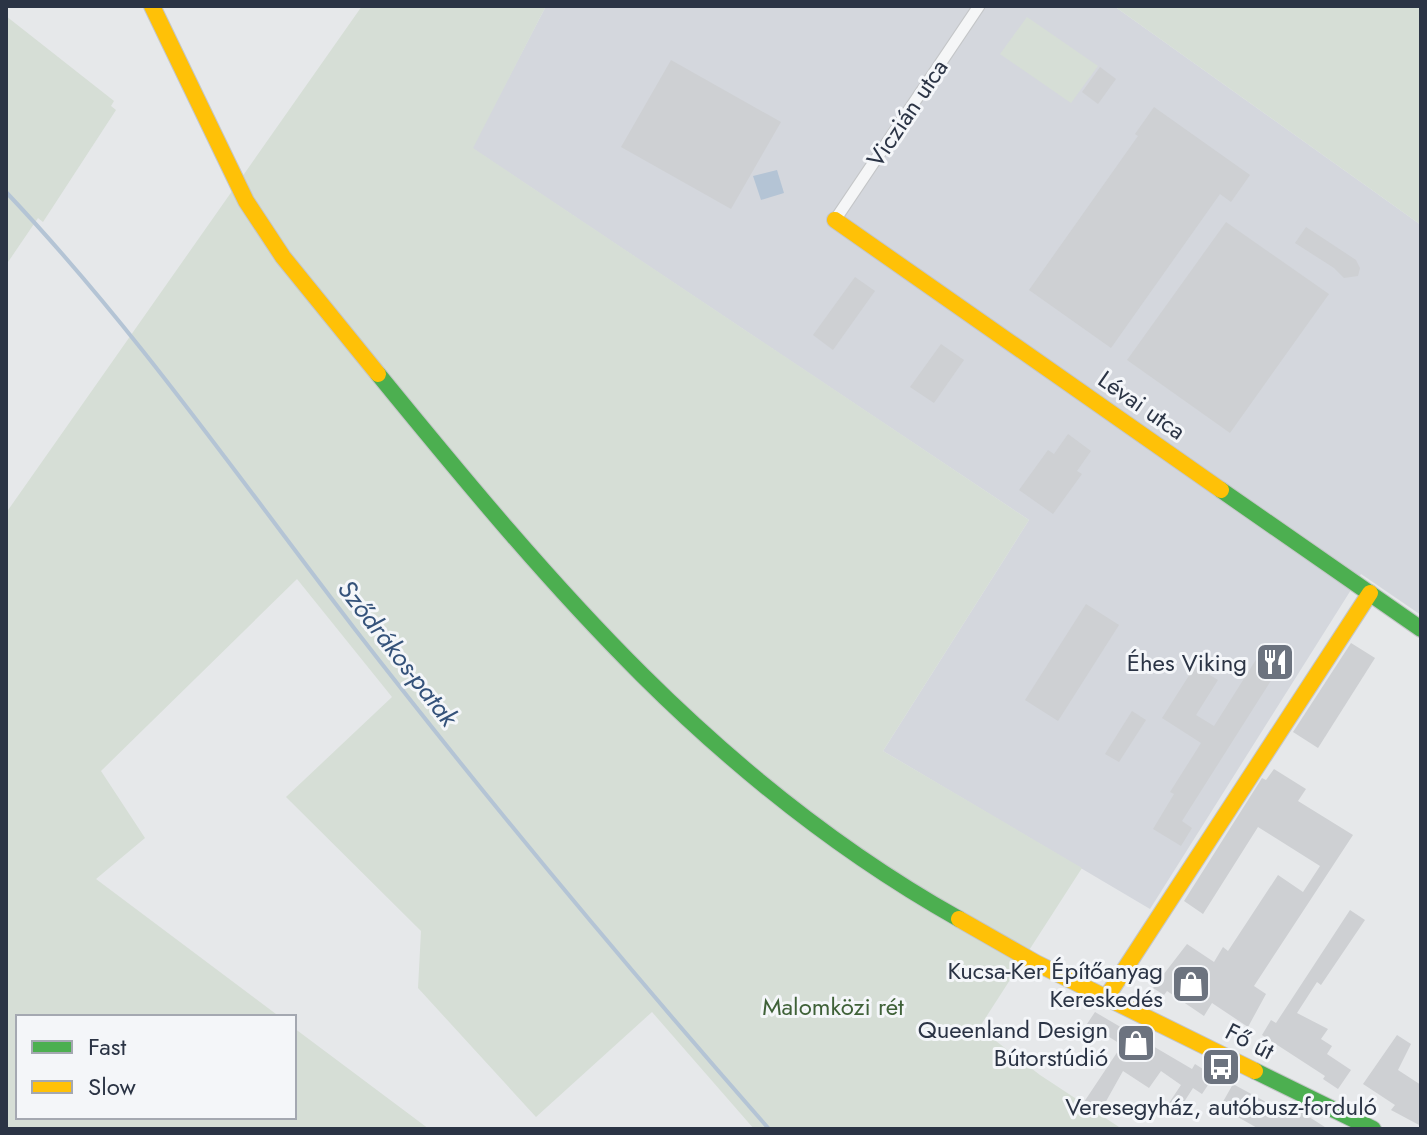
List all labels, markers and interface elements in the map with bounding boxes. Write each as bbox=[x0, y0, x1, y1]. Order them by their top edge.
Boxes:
street label: Viczián utca bbox=[858, 52, 956, 174]
street label: Lévai utca bbox=[1091, 362, 1193, 448]
water label: Sződrákos-patak bbox=[329, 572, 469, 736]
restaurant icon: Éhes Viking bbox=[1254, 641, 1296, 683]
place label: Éhes Viking bbox=[1127, 645, 1247, 680]
place label: Kucsa-Ker Építőanyag Kereskedés bbox=[947, 953, 1163, 1016]
shop icon: Kucsa-Ker Építőanyag Kereskedés bbox=[1170, 963, 1212, 1005]
park label: Malomközi rét bbox=[762, 989, 904, 1024]
place label: Queenland Design Bútorstúdió bbox=[918, 1012, 1108, 1075]
street label: Fő út bbox=[1219, 1014, 1281, 1068]
legend bbox=[16, 1015, 296, 1119]
shop icon: Queenland Design Bútorstúdió bbox=[1115, 1022, 1157, 1064]
text: Fast bbox=[88, 1029, 126, 1064]
bus stop icon: Veresegyház, autóbusz-forduló bbox=[1200, 1046, 1242, 1088]
text: Slow bbox=[88, 1069, 136, 1104]
place label: Veresegyház, autóbusz-forduló bbox=[1065, 1089, 1377, 1124]

